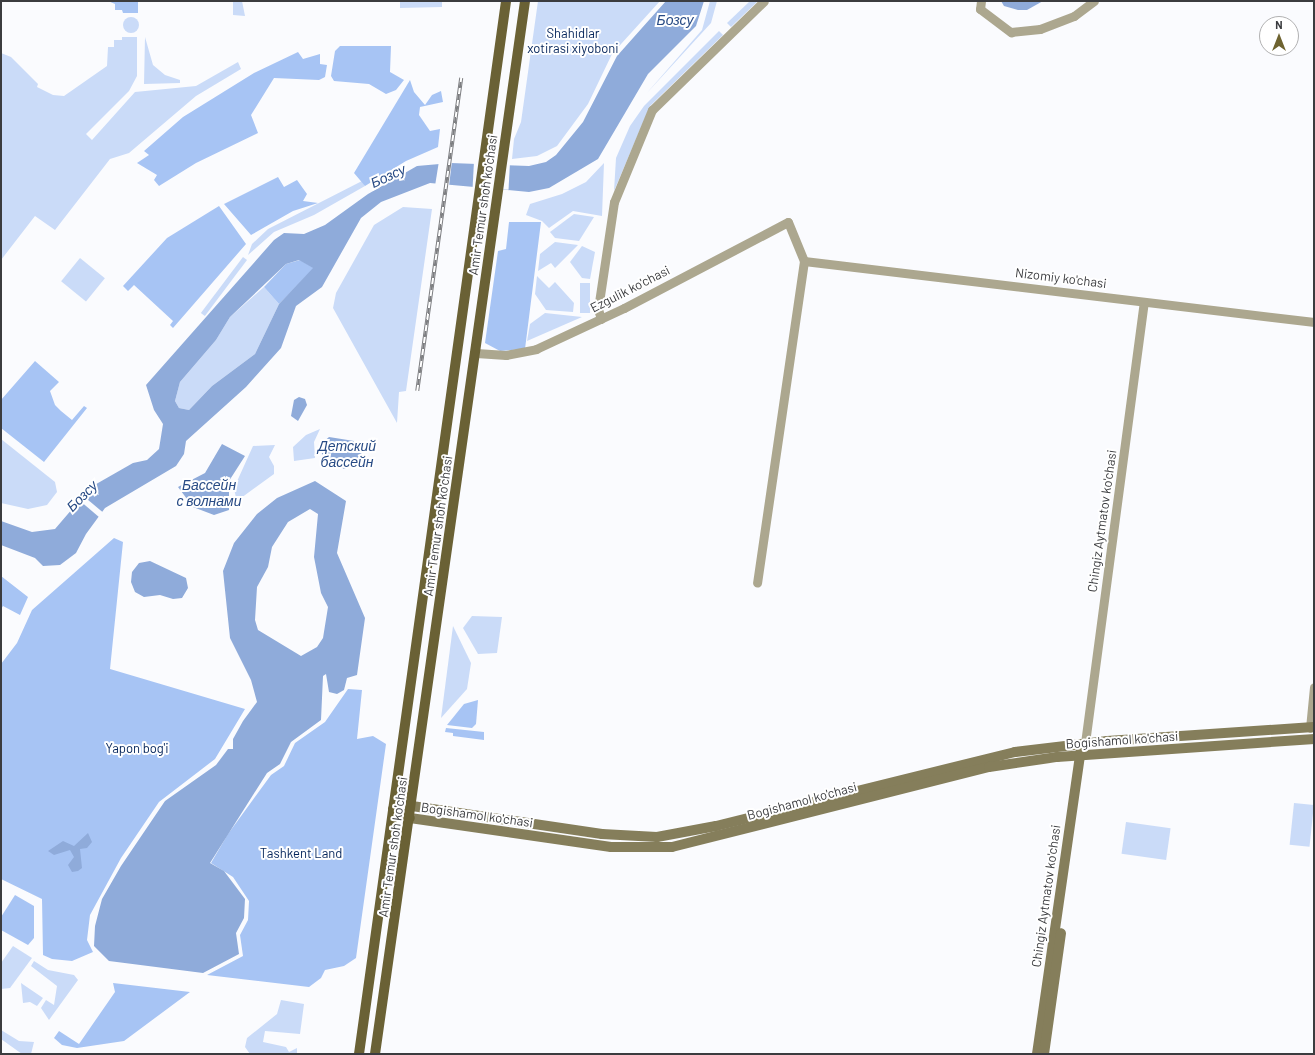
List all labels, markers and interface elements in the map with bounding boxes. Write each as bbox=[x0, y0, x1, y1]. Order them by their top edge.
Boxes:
water label: Бозсу bbox=[657, 12, 693, 28]
north arrow bbox=[1259, 16, 1299, 56]
text: N bbox=[1275, 18, 1283, 31]
park label: Shahidlar xotirasi xiyoboni bbox=[527, 26, 619, 57]
street label: Amir Temur shoh ko'chasi bbox=[465, 134, 501, 276]
water label: Бозсу bbox=[368, 161, 408, 191]
street label: Ezgulik ko'chasi bbox=[588, 262, 672, 316]
street label: Nizomiy ko'chasi bbox=[1014, 265, 1108, 291]
water label: Детский бассейн bbox=[318, 438, 376, 470]
street label: Chingiz Aytmatov ko'chasi bbox=[1084, 449, 1120, 593]
street label: Amir Temur shoh ko'chasi bbox=[420, 455, 456, 597]
water label: Бозсу bbox=[63, 477, 101, 515]
water label: Бассейн с волнами bbox=[177, 477, 241, 510]
street label: Bogishamol ko'chasi bbox=[1065, 728, 1179, 752]
park label: Yapon bog'i bbox=[105, 740, 169, 756]
street label: Amir Temur shoh ko'chasi bbox=[375, 776, 411, 918]
street label: Bogishamol ko'chasi bbox=[745, 779, 859, 823]
street label: Bogishamol ko'chasi bbox=[420, 799, 534, 831]
street label: Chingiz Aytmatov ko'chasi bbox=[1028, 824, 1064, 968]
park label: Tashkent Land bbox=[260, 845, 342, 861]

